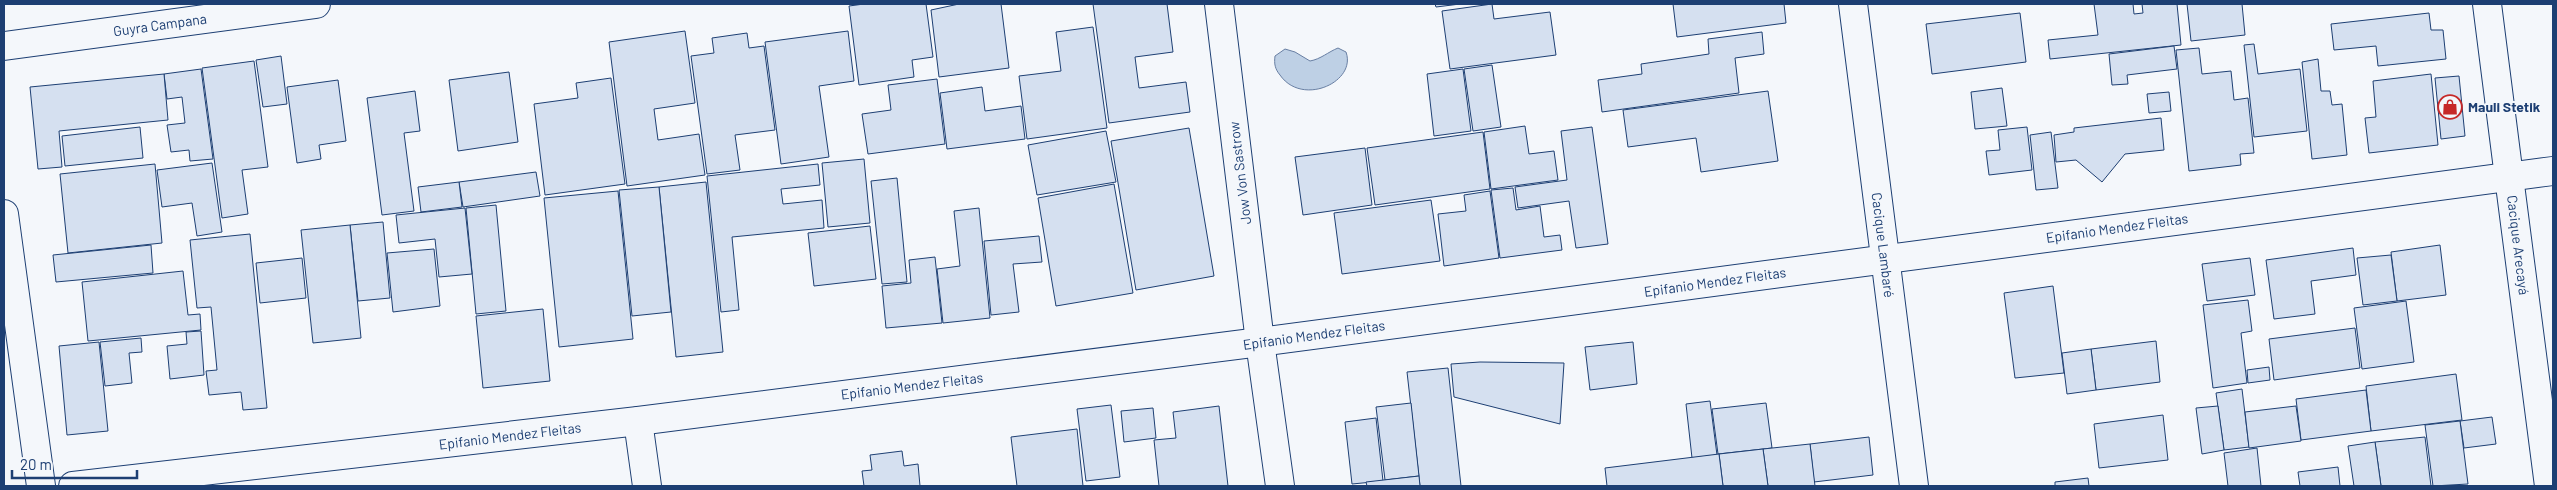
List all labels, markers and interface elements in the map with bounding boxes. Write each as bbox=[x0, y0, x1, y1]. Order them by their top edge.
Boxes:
street label: Guyra Campana bbox=[112, 10, 208, 39]
shop icon: Mauli Stetik bbox=[2437, 94, 2463, 120]
place label: Mauli Stetik bbox=[2468, 98, 2541, 115]
street label: Jow Von Sastrow bbox=[1225, 121, 1254, 225]
street label: Cacique Lambaré bbox=[1869, 191, 1898, 299]
street label: Cacique Arecayá bbox=[2504, 194, 2533, 296]
street label: Epifanio Mendez Fleitas bbox=[2045, 209, 2189, 246]
street label: Epifanio Mendez Fleitas bbox=[1643, 263, 1787, 300]
street label: Epifanio Mendez Fleitas bbox=[1242, 316, 1386, 353]
street label: Epifanio Mendez Fleitas bbox=[840, 368, 984, 403]
street label: Epifanio Mendez Fleitas bbox=[438, 418, 582, 453]
scale bar bbox=[12, 448, 138, 480]
text: 20 m bbox=[20, 455, 52, 473]

